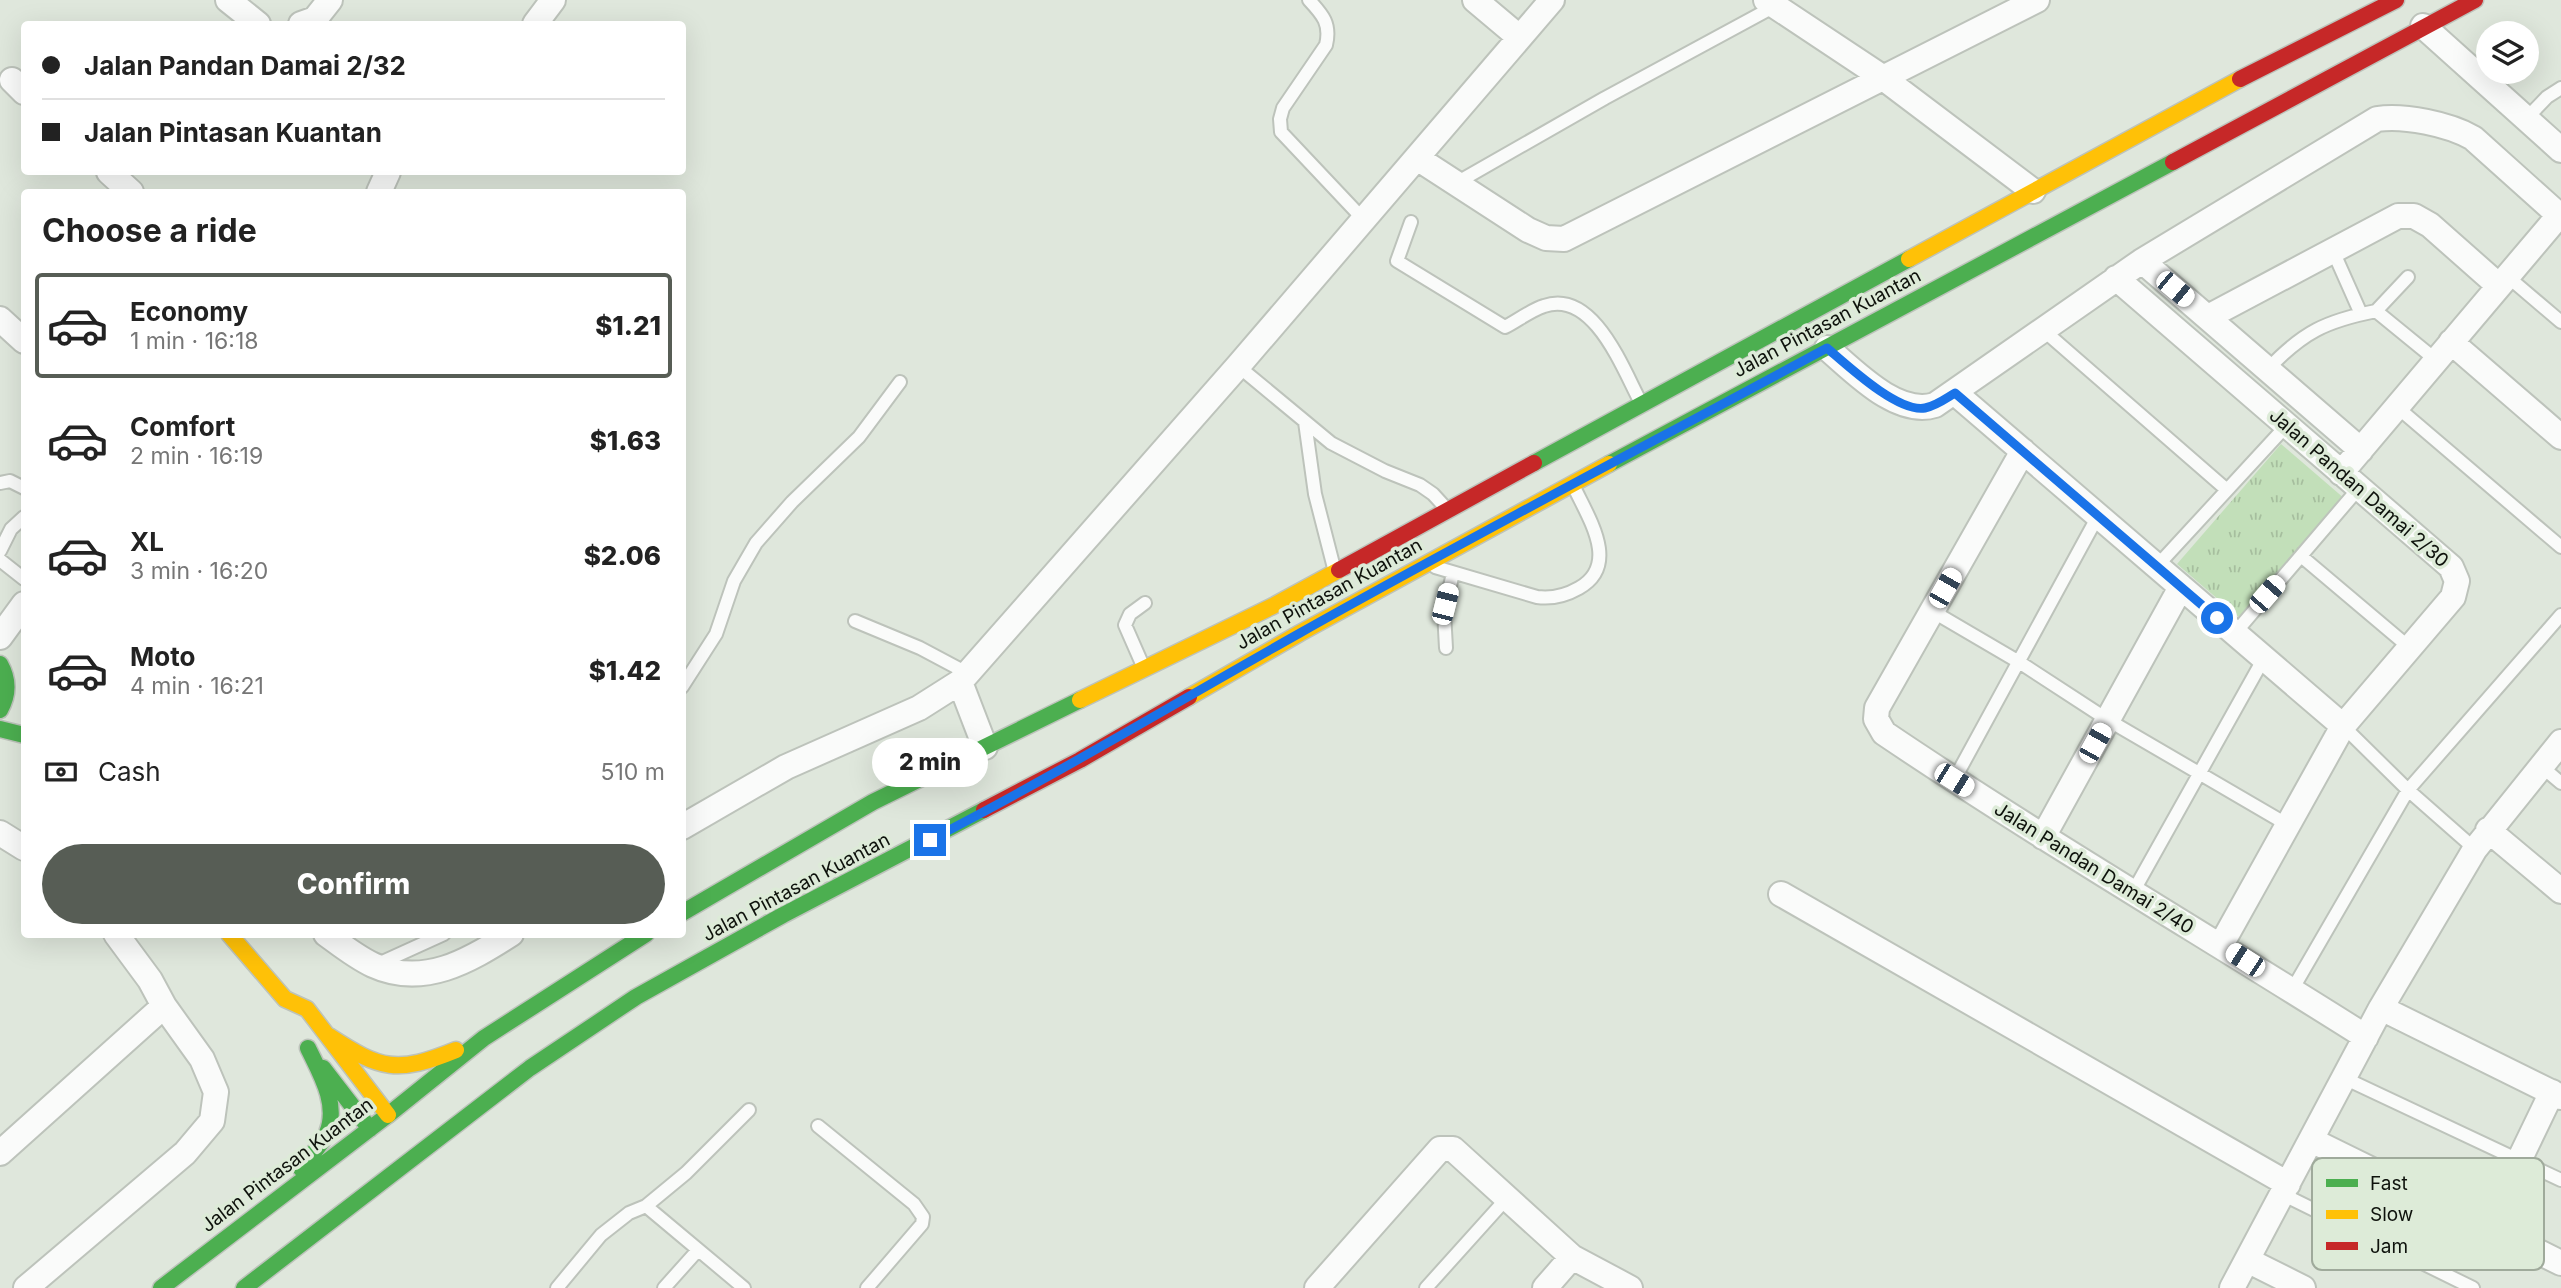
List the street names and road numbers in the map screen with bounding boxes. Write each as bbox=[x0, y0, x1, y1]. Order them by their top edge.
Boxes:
street label: Jalan Pintasan Kuantan bbox=[1729, 264, 1925, 382]
street label: Jalan Pandan Damai 2/30 bbox=[2265, 404, 2453, 572]
street label: Jalan Pintasan Kuantan bbox=[1232, 533, 1426, 655]
street label: Jalan Pandan Damai 2/40 bbox=[1990, 797, 2198, 939]
street label: Jalan Pintasan Kuantan bbox=[698, 828, 894, 946]
street label: Jalan Pintasan Kuantan bbox=[197, 1093, 377, 1237]

